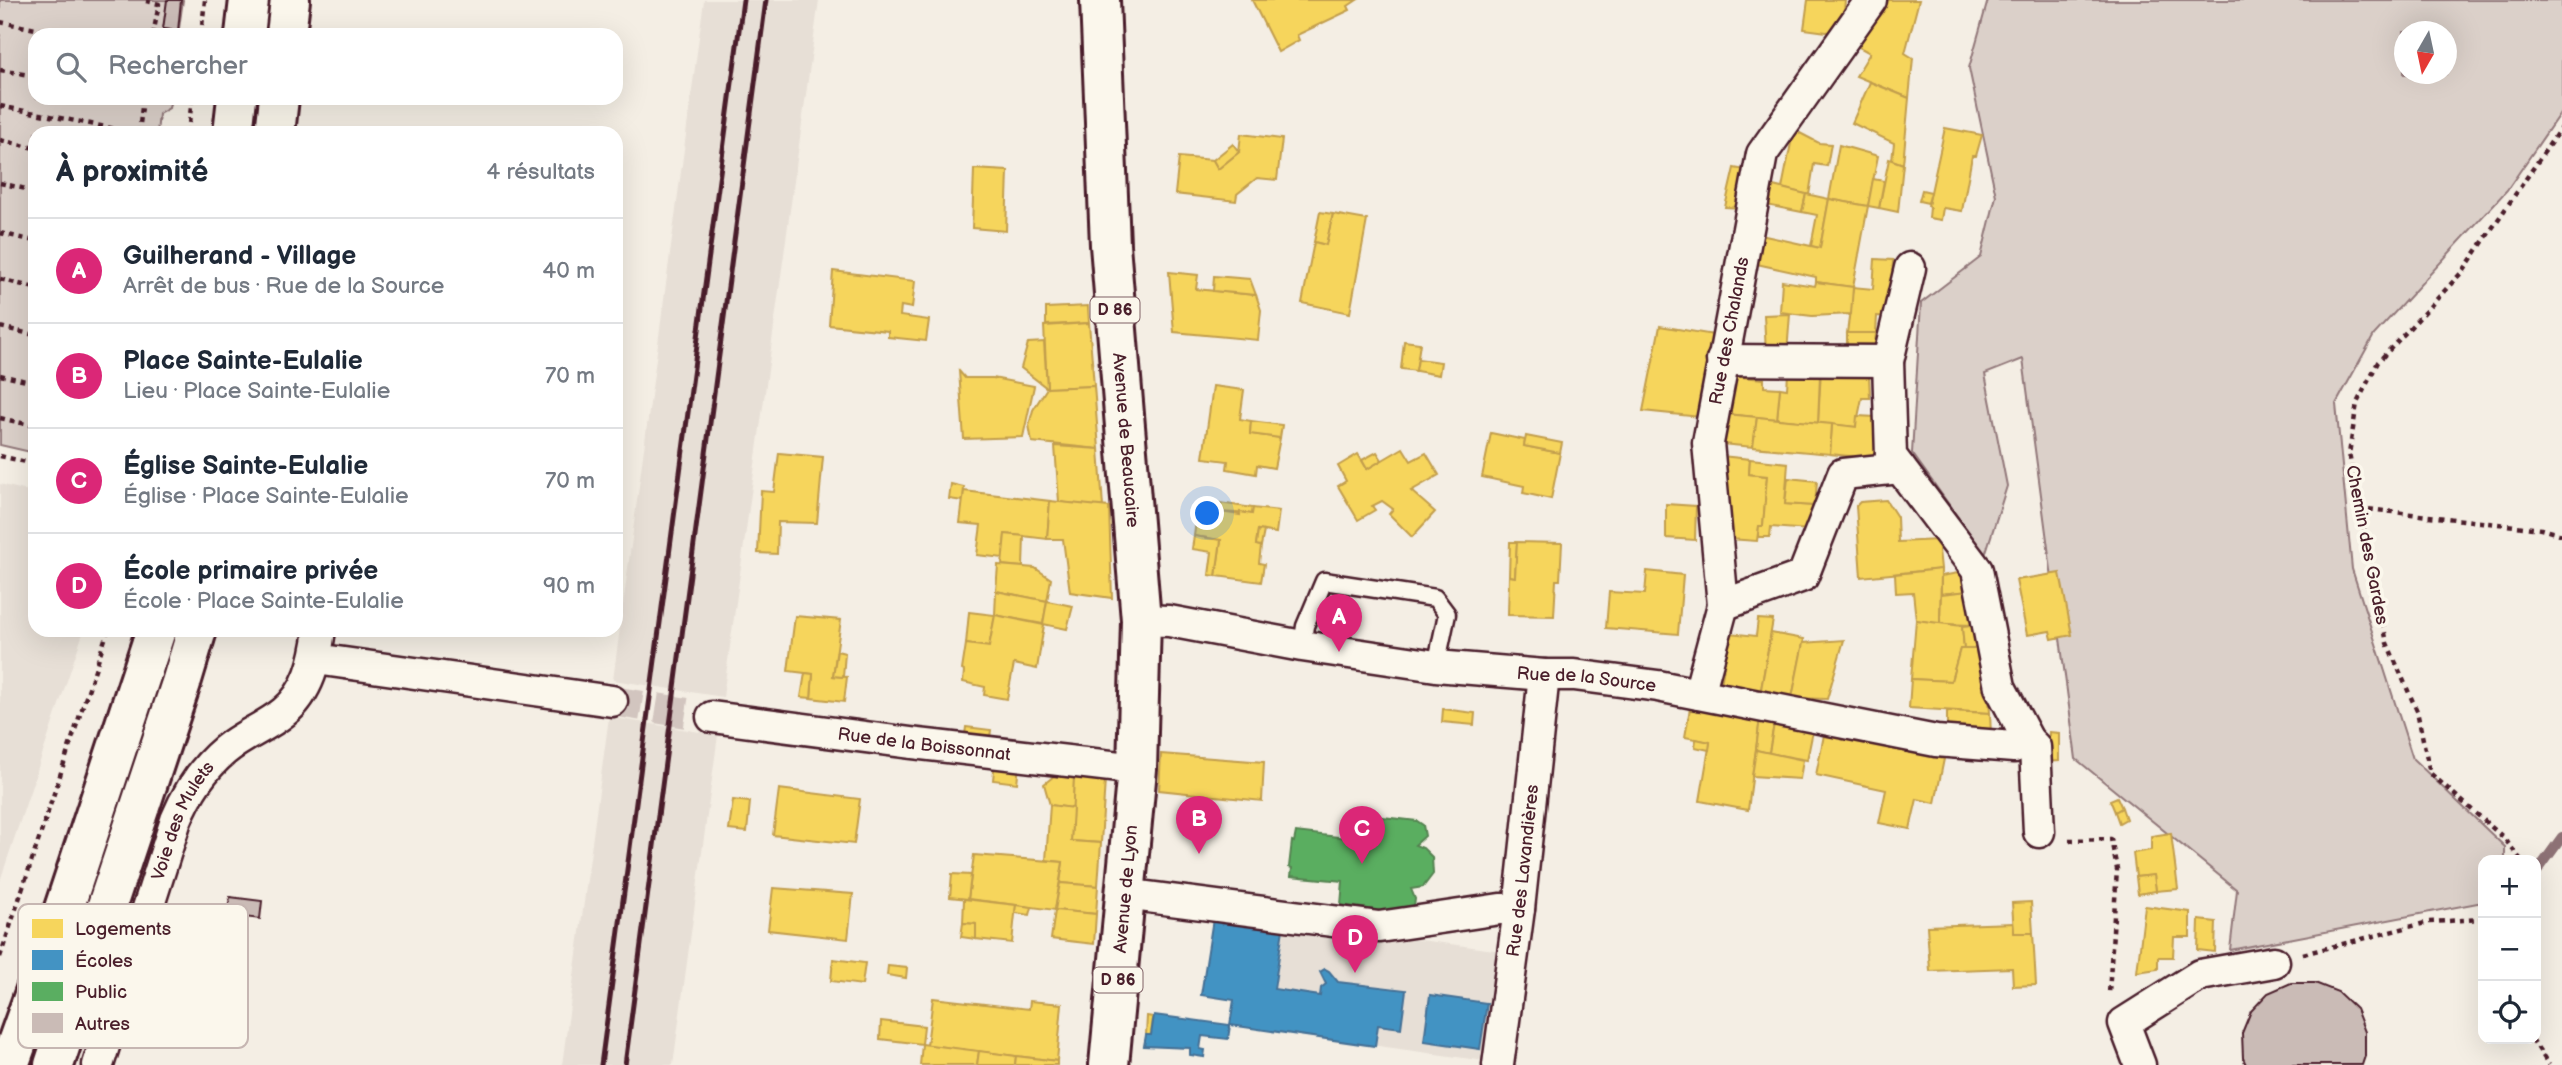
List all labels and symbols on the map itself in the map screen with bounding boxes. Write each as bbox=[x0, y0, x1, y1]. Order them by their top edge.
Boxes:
north arrow bbox=[2394, 21, 2457, 84]
street label: Rue des Chalands bbox=[1705, 255, 1753, 406]
road number: D 86 bbox=[1090, 298, 1140, 322]
street label: Avenue de Beaucaire bbox=[1108, 352, 1144, 529]
street label: Chemin des Gardes bbox=[2341, 463, 2393, 627]
your location bbox=[1190, 496, 1224, 530]
pin: A bbox=[1316, 594, 1362, 652]
street label: Rue de la Source bbox=[1516, 662, 1658, 696]
street label: Rue de la Boissonnat bbox=[836, 723, 1012, 765]
street label: Voie des Mulets bbox=[147, 757, 218, 883]
street label: Rue des Lavandières bbox=[1502, 783, 1543, 958]
pin: B bbox=[1176, 796, 1222, 854]
pin: C bbox=[1339, 806, 1385, 864]
street label: Avenue de Lyon bbox=[1110, 824, 1142, 954]
legend bbox=[18, 904, 248, 1048]
pin: D bbox=[1332, 915, 1378, 973]
text: Logements bbox=[75, 918, 171, 941]
text: Écoles bbox=[75, 949, 133, 973]
road number: D 86 bbox=[1094, 968, 1142, 992]
text: Public bbox=[75, 981, 127, 1004]
text: Autres bbox=[75, 1013, 130, 1036]

